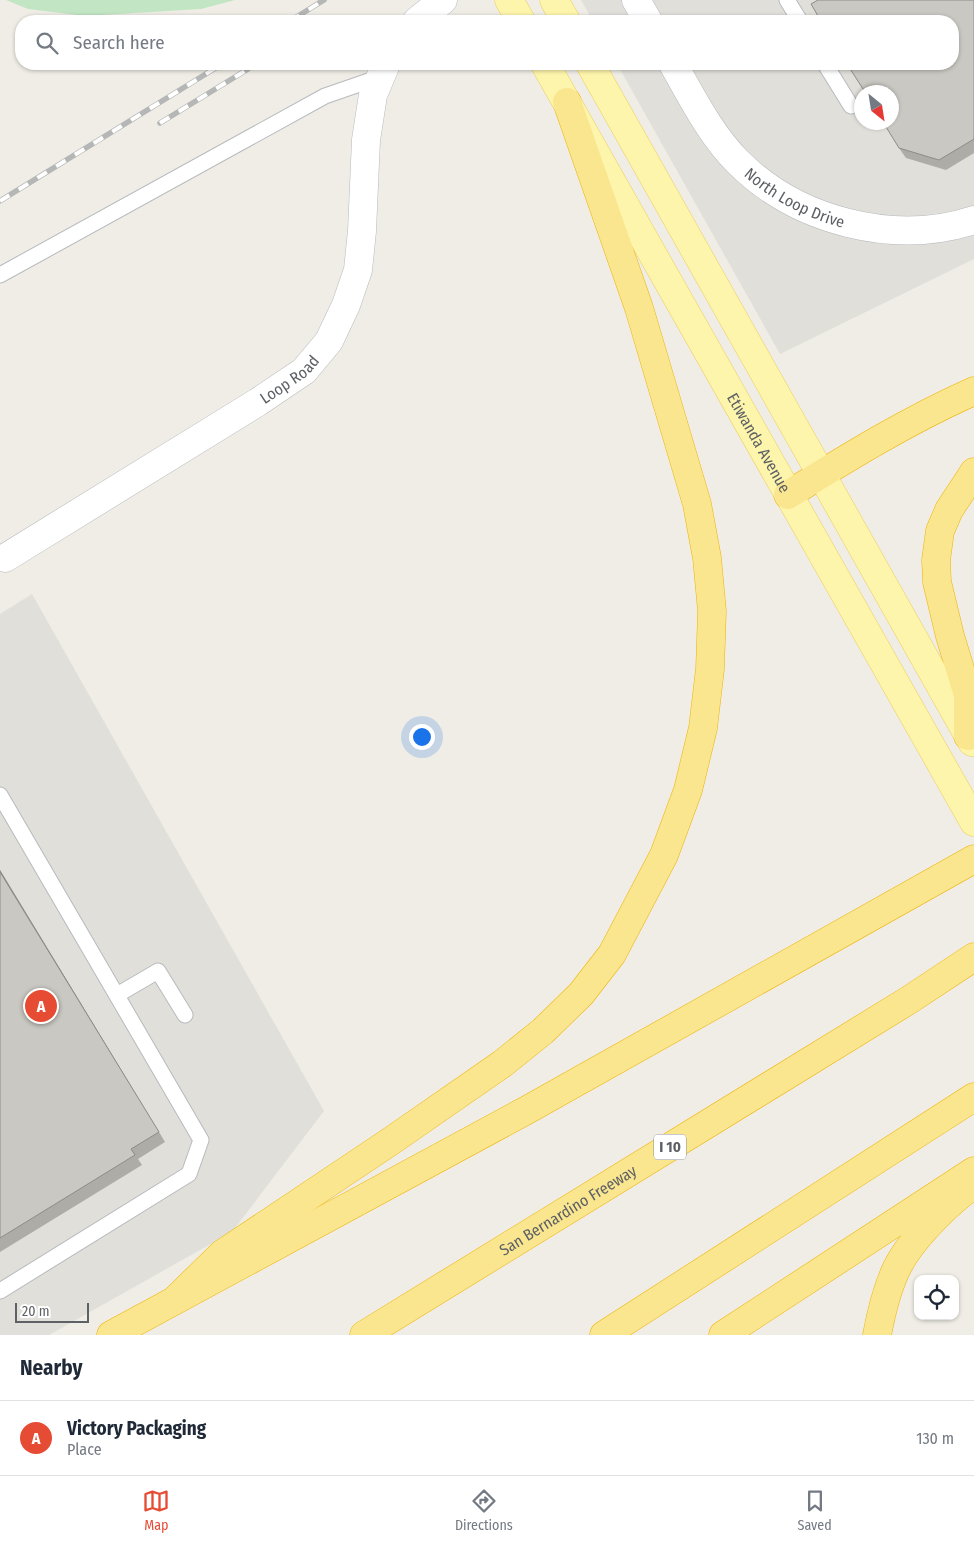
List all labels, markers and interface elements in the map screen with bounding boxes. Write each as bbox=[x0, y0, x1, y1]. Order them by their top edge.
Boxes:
search box bbox=[15, 15, 959, 70]
icon: search bbox=[33, 29, 61, 57]
text: Search here bbox=[73, 31, 165, 54]
north arrow bbox=[854, 85, 899, 130]
street label: North Loop Drive bbox=[741, 164, 847, 232]
street label: Loop Road bbox=[256, 352, 323, 408]
street label: Etiwanda Avenue bbox=[723, 390, 795, 496]
your location bbox=[409, 724, 435, 750]
pin: A bbox=[25, 987, 57, 1025]
road number: I 10 bbox=[654, 1134, 686, 1160]
street label: San Bernardino Freeway bbox=[496, 1161, 641, 1260]
map controls bbox=[914, 1275, 959, 1320]
button: locate bbox=[914, 1275, 959, 1320]
scale bar bbox=[15, 1300, 89, 1323]
text: 20 m bbox=[22, 1303, 50, 1320]
text: Nearby bbox=[20, 1355, 82, 1381]
text: Victory Packaging bbox=[67, 1417, 206, 1440]
text: A bbox=[32, 1429, 40, 1448]
text: 130 m bbox=[916, 1429, 954, 1448]
text: Place bbox=[67, 1440, 102, 1459]
tab: Map bbox=[142, 1487, 170, 1534]
tab: Directions bbox=[455, 1487, 513, 1534]
tab: Saved bbox=[797, 1487, 832, 1534]

